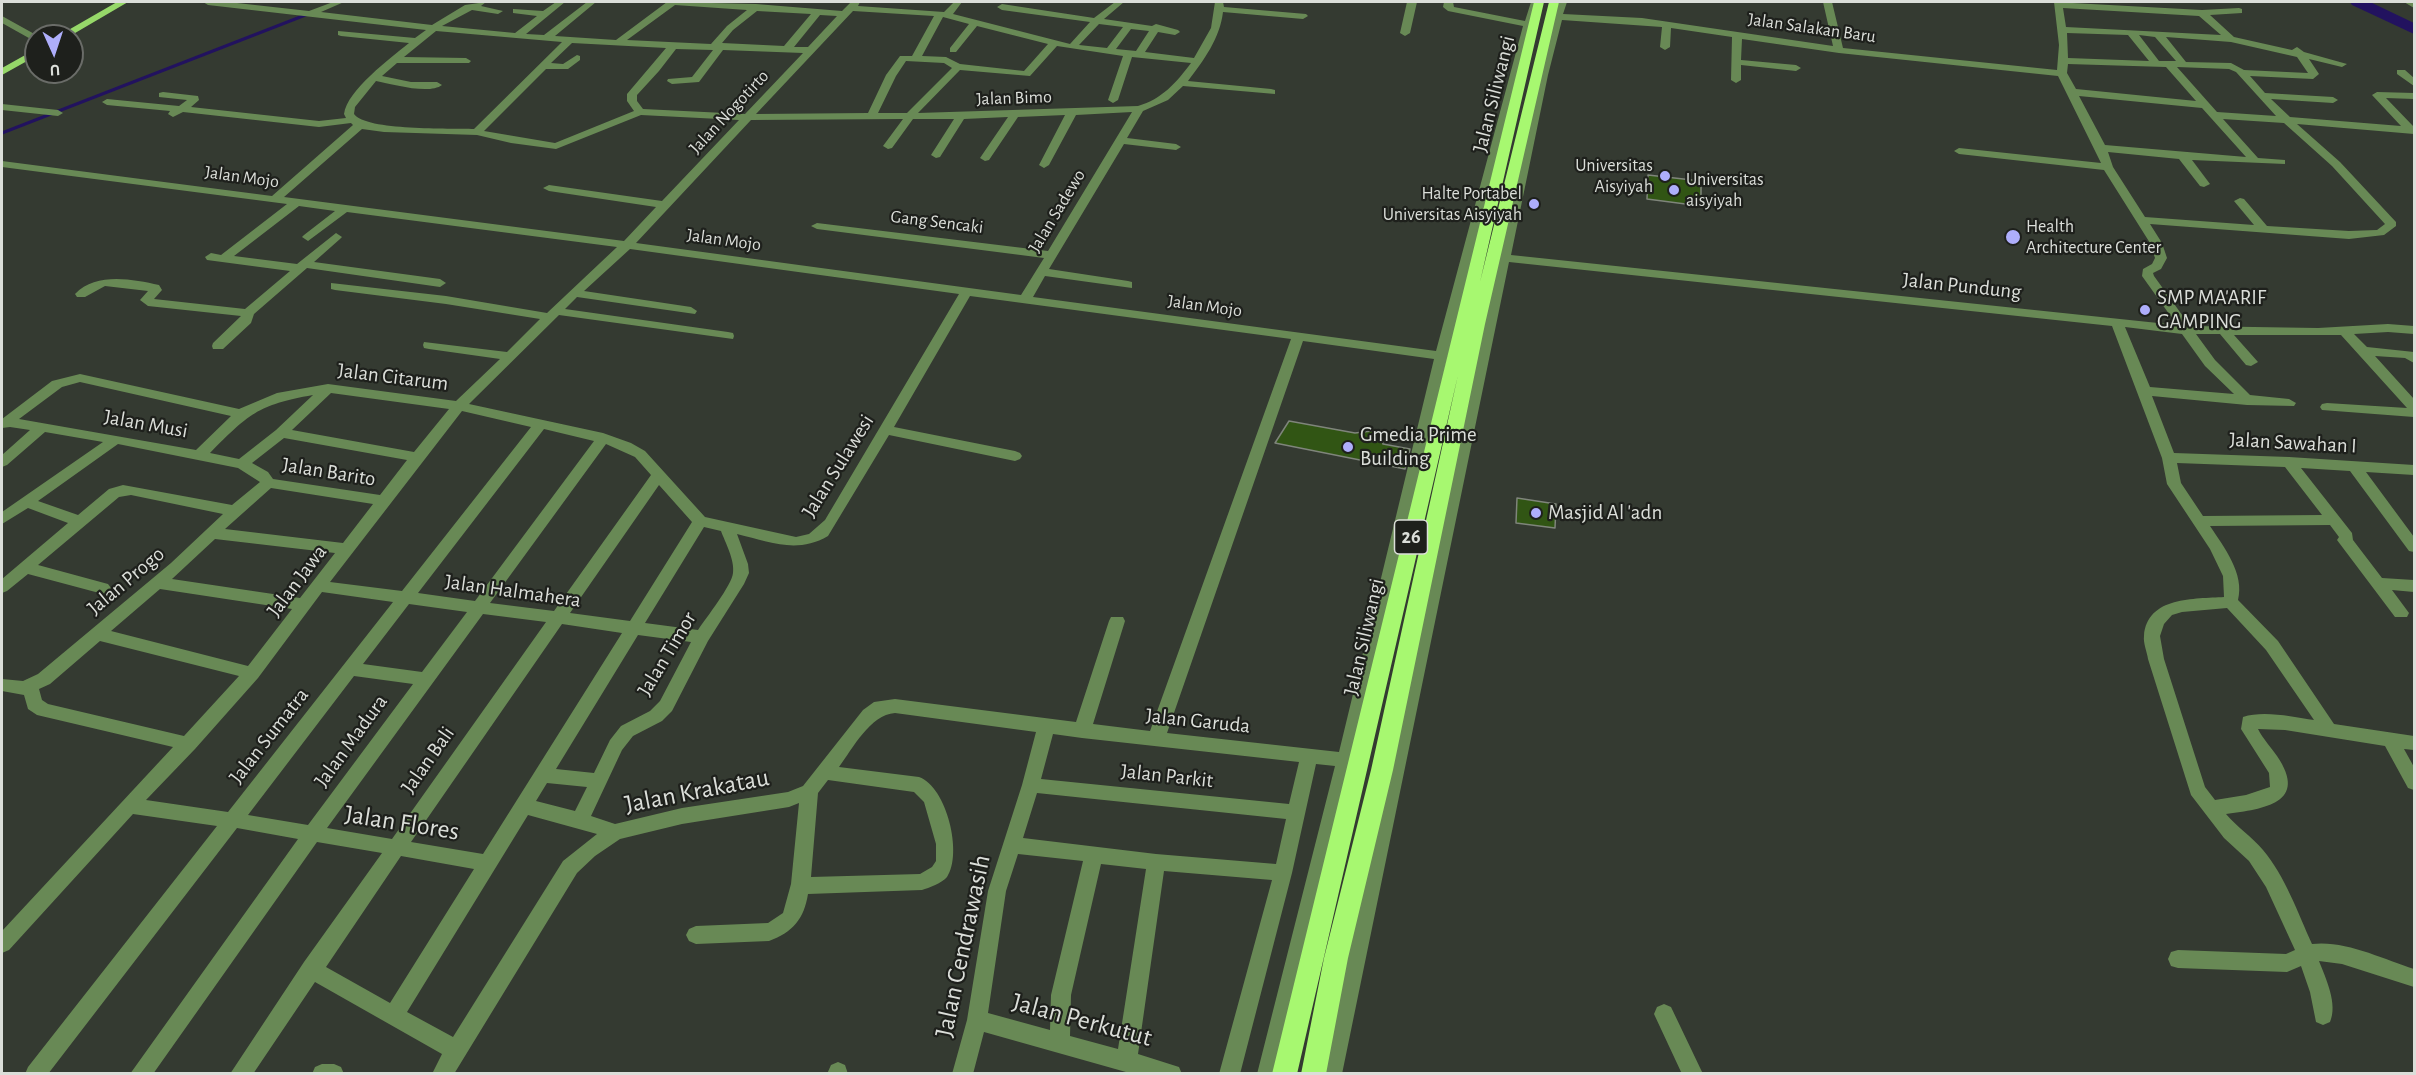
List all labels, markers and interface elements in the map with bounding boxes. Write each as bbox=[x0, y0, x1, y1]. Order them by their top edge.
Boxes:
street label: Jalan Salakan Baru bbox=[1747, 8, 1877, 48]
north arrow bbox=[24, 24, 84, 84]
street label: Jalan Siliwangi bbox=[1467, 33, 1521, 155]
text: U bbox=[49, 62, 60, 78]
street label: Jalan Nogotirto bbox=[685, 66, 773, 158]
street label: Jalan Bimo bbox=[976, 86, 1052, 110]
place label: Universitas Aisyiyah bbox=[1575, 155, 1653, 198]
street label: Jalan Mojo bbox=[204, 161, 280, 193]
street label: Jalan Sadewo bbox=[1024, 166, 1090, 256]
marker: Universitas Aisyiyah bbox=[1658, 169, 1672, 183]
place label: Universitas aisyiyah bbox=[1686, 169, 1764, 212]
place label: Halte Portabel Universitas Aisyiyah bbox=[1383, 183, 1522, 226]
marker: Universitas aisyiyah bbox=[1667, 183, 1681, 197]
marker: Halte Portabel Universitas Aisyiyah bbox=[1527, 197, 1541, 211]
street label: Gang Sencaki bbox=[889, 206, 985, 238]
place label: Health Architecture Center bbox=[2026, 216, 2161, 258]
street label: Jalan Mojo bbox=[686, 224, 762, 256]
marker: Health Architecture Center bbox=[2004, 228, 2022, 246]
street label: Jalan Pundung bbox=[1901, 267, 2023, 305]
place label: SMP MA'ARIF GAMPING bbox=[2157, 285, 2266, 335]
street label: Jalan Mojo bbox=[1167, 290, 1243, 322]
marker: SMP MA'ARIF GAMPING bbox=[2138, 303, 2152, 317]
street label: Jalan Citarum bbox=[336, 358, 450, 396]
street label: Jalan Musi bbox=[102, 404, 190, 444]
street label: Jalan Sulawesi bbox=[796, 410, 880, 522]
place label: Gmedia Prime Building bbox=[1360, 422, 1477, 472]
street label: Jalan Sawahan I bbox=[2229, 427, 2357, 459]
marker: Gmedia Prime Building bbox=[1341, 440, 1355, 454]
street label: Jalan Barito bbox=[281, 452, 377, 492]
place label: Masjid Al 'adn bbox=[1548, 500, 1662, 526]
marker: Masjid Al 'adn bbox=[1529, 506, 1543, 520]
road number: 26 bbox=[1394, 520, 1428, 554]
street label: Jalan Jawa bbox=[262, 540, 332, 622]
street label: Jalan Progo bbox=[82, 541, 170, 621]
street label: Jalan Halmahera bbox=[443, 569, 583, 613]
street label: Jalan Siliwangi bbox=[1338, 576, 1390, 698]
street label: Jalan Timor bbox=[632, 607, 702, 701]
street label: Jalan Sumatra bbox=[224, 683, 314, 789]
street label: Jalan Madura bbox=[309, 690, 393, 792]
street label: Jalan Garuda bbox=[1145, 703, 1251, 739]
street label: Jalan Bali bbox=[396, 722, 460, 798]
street label: Jalan Parkit bbox=[1120, 759, 1214, 793]
street label: Jalan Krakatau bbox=[622, 762, 772, 820]
street label: Jalan Flores bbox=[342, 799, 462, 847]
street label: Jalan Cendrawasih bbox=[928, 852, 998, 1040]
street label: Jalan Perkutut bbox=[1009, 986, 1155, 1054]

